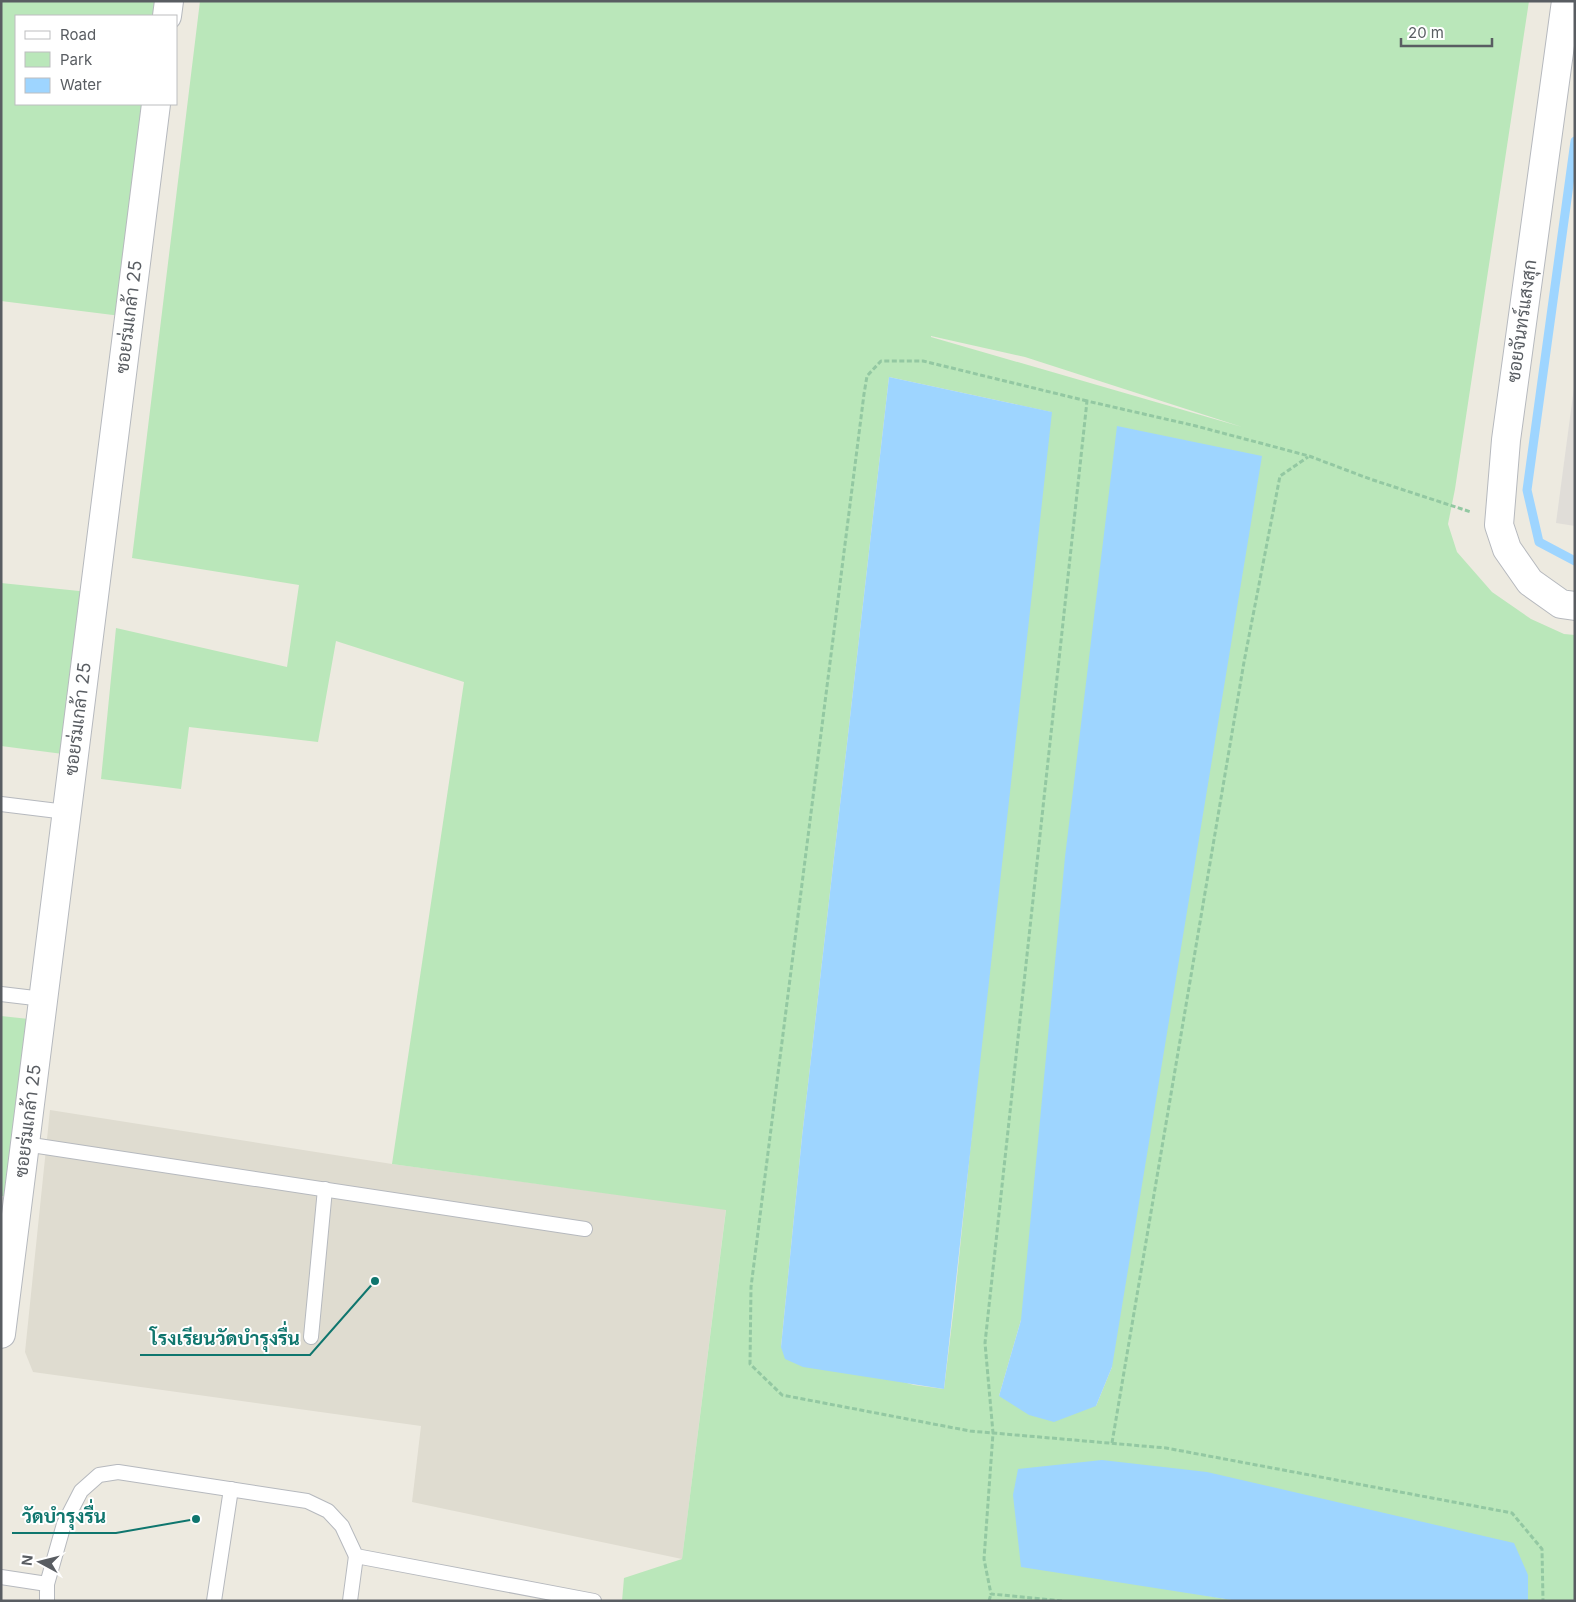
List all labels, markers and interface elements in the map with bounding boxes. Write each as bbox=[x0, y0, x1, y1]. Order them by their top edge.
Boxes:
legend bbox=[15, 15, 178, 105]
scale bar bbox=[1401, 15, 1492, 47]
text: 20 m bbox=[1408, 23, 1444, 42]
text: Road bbox=[60, 25, 96, 44]
text: Park bbox=[60, 50, 93, 69]
text: Water bbox=[60, 75, 102, 94]
street label: ซอยจันทร์แสงสุก bbox=[1501, 258, 1542, 384]
street label: ซอยร่มเกล้า 25 bbox=[110, 259, 146, 375]
street label: ซอยร่มเกล้า 25 bbox=[59, 661, 95, 777]
street label: ซอยร่มเกล้า 25 bbox=[9, 1063, 45, 1179]
callout: โรงเรียนวัดบำรุงรื่น bbox=[140, 1321, 310, 1355]
text: โรงเรียนวัดบำรุงรื่น bbox=[149, 1321, 300, 1353]
callout: วัดบำรุงรื่น bbox=[12, 1499, 116, 1533]
text: วัดบำรุงรื่น bbox=[22, 1499, 106, 1531]
north arrow bbox=[15, 1537, 65, 1587]
text: N bbox=[18, 1554, 36, 1567]

